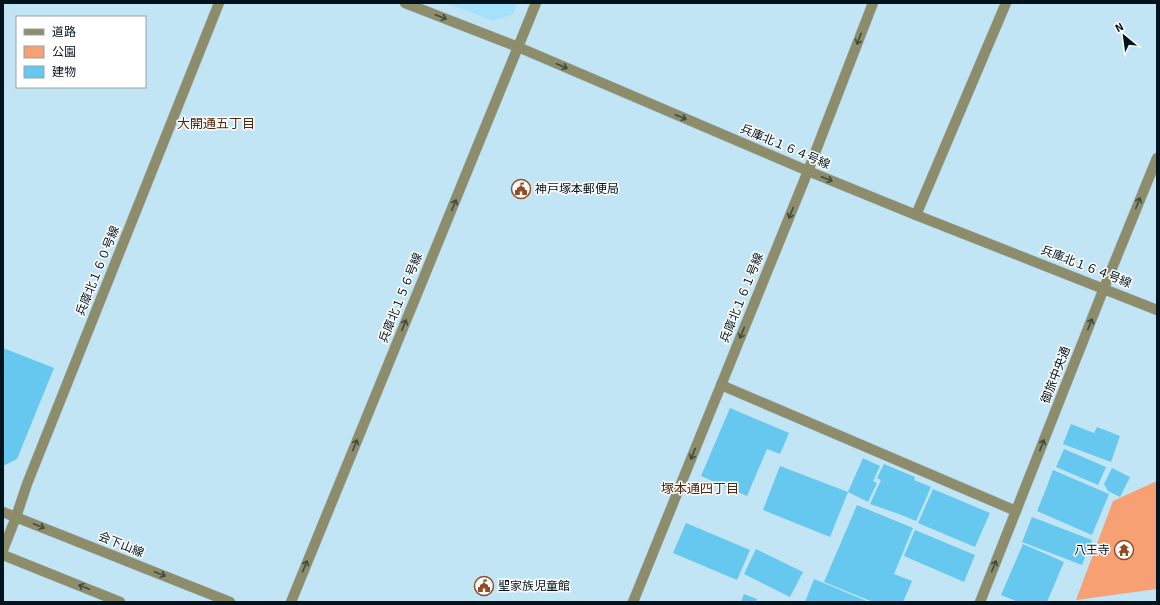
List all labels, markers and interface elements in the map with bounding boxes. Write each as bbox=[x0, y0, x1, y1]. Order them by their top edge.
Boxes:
one-way arrow bbox=[435, 14, 447, 22]
legend bbox=[16, 16, 146, 88]
north arrow bbox=[1104, 16, 1144, 56]
text: N bbox=[1113, 20, 1126, 35]
text: 道路 bbox=[52, 25, 76, 40]
one-way arrow bbox=[854, 33, 862, 45]
text: 公園 bbox=[52, 45, 76, 60]
one-way arrow bbox=[556, 63, 568, 70]
text: 建物 bbox=[52, 65, 76, 80]
one-way arrow bbox=[675, 114, 687, 121]
district label: 大開通五丁目 bbox=[177, 116, 255, 132]
street label: 兵庫北１６４号線 bbox=[738, 121, 832, 173]
one-way arrow bbox=[820, 176, 832, 183]
public building icon: 神戸塚本郵便局 bbox=[510, 178, 532, 200]
place label: 神戸塚本郵便局 bbox=[535, 182, 619, 197]
one-way arrow bbox=[1135, 198, 1143, 210]
one-way arrow bbox=[450, 199, 458, 211]
one-way arrow bbox=[787, 206, 794, 218]
street label: 兵庫北１６０号線 bbox=[73, 224, 123, 318]
street label: 兵庫北１６４号線 bbox=[1038, 243, 1134, 291]
street label: 兵庫北１５６号線 bbox=[376, 251, 426, 345]
street label: 兵庫北１６１号線 bbox=[717, 251, 767, 345]
one-way arrow bbox=[1086, 318, 1094, 330]
one-way arrow bbox=[401, 320, 408, 332]
one-way arrow bbox=[738, 327, 746, 339]
street label: 御旅中央通 bbox=[1038, 344, 1074, 406]
one-way arrow bbox=[1039, 439, 1046, 451]
one-way arrow bbox=[351, 440, 359, 452]
one-way arrow bbox=[689, 447, 697, 459]
district label: 塚本通四丁目 bbox=[661, 481, 739, 497]
one-way arrow bbox=[33, 523, 45, 531]
street label: 会下山線 bbox=[96, 529, 146, 561]
temple icon: 八王寺 bbox=[1113, 539, 1135, 561]
place label: 八王寺 bbox=[1074, 543, 1110, 558]
one-way arrow bbox=[302, 560, 310, 572]
one-way arrow bbox=[991, 560, 999, 572]
one-way arrow bbox=[154, 571, 166, 579]
public building icon: 聖家族児童館 bbox=[473, 575, 495, 597]
place label: 聖家族児童館 bbox=[498, 579, 570, 594]
one-way arrow bbox=[79, 583, 91, 591]

